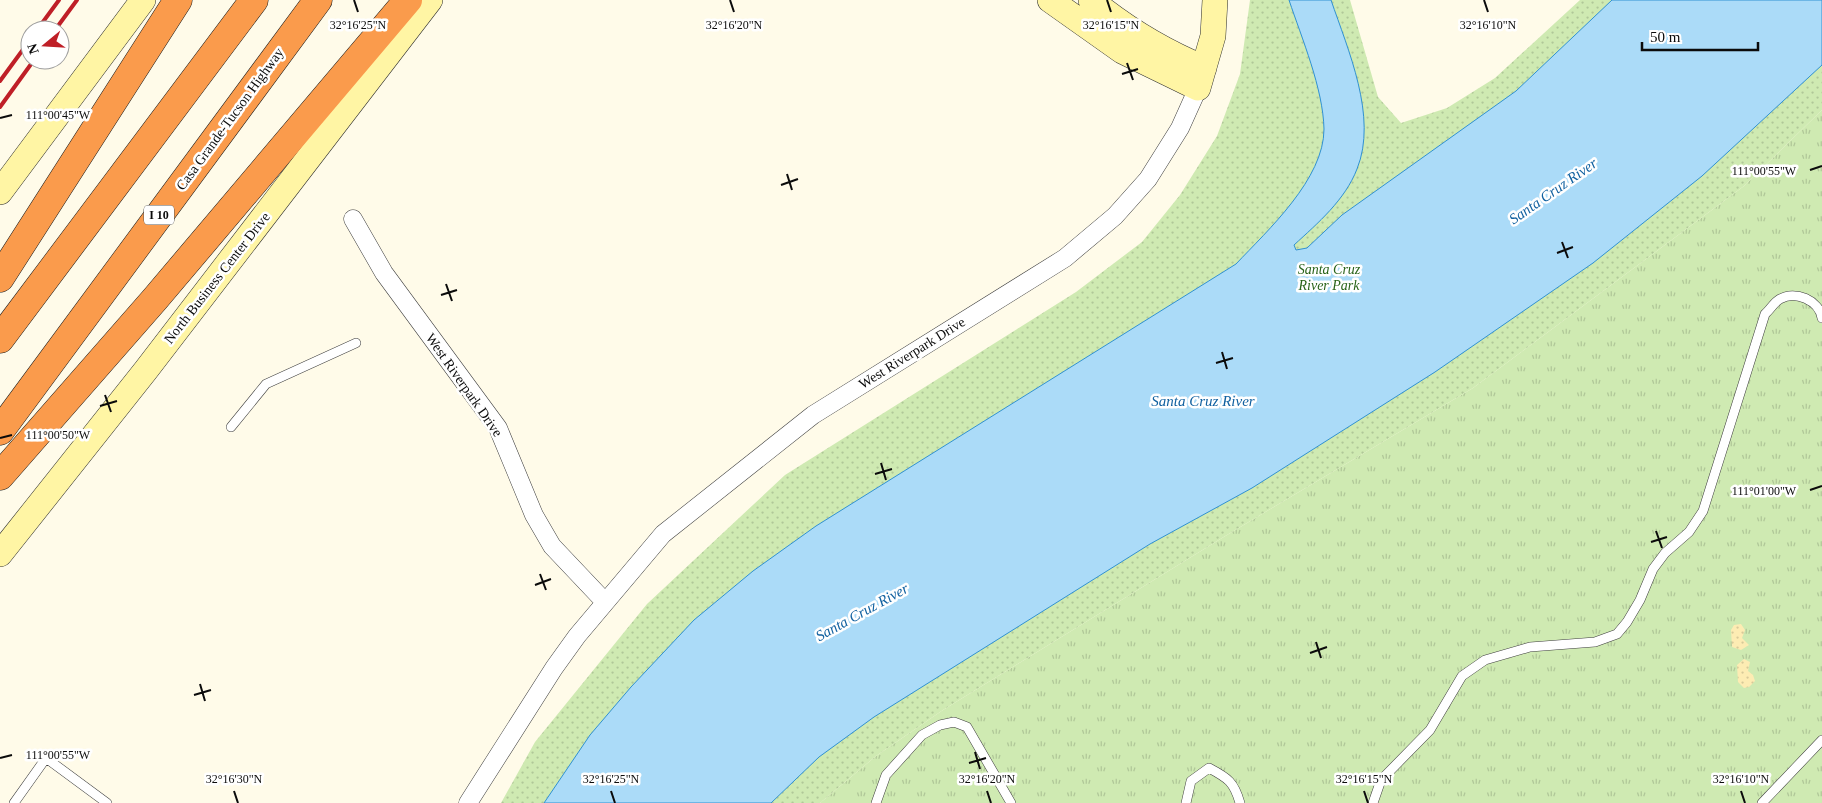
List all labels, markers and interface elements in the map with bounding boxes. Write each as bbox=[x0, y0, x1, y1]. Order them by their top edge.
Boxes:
text: 32°16'25"N bbox=[330, 18, 387, 32]
text: 32°16'20"N bbox=[706, 18, 763, 32]
text: 32°16'15"N bbox=[1083, 18, 1140, 32]
text: 32°16'10"N bbox=[1460, 18, 1517, 32]
north arrow bbox=[20, 20, 70, 70]
scale bar bbox=[1642, 20, 1758, 52]
text: 50 m bbox=[1650, 29, 1681, 45]
text: N bbox=[24, 42, 42, 56]
street label: Casa Grande-Tucson Highway bbox=[173, 45, 287, 193]
text: 111°00'45"W bbox=[26, 108, 91, 122]
water label: Santa Cruz River bbox=[1506, 155, 1600, 227]
text: 111°00'55"W bbox=[1732, 164, 1797, 178]
road number: I 10 bbox=[144, 206, 174, 224]
street label: North Business Center Drive bbox=[161, 209, 273, 347]
park label: Santa Cruz River Park bbox=[1297, 262, 1361, 293]
street label: West Riverpark Drive bbox=[856, 314, 968, 392]
street label: West Riverpark Drive bbox=[423, 331, 505, 439]
water label: Santa Cruz River bbox=[1151, 393, 1255, 409]
text: 111°00'50"W bbox=[26, 428, 91, 442]
text: 111°01'00"W bbox=[1732, 484, 1797, 498]
water label: Santa Cruz River bbox=[813, 580, 911, 644]
text: 111°00'55"W bbox=[26, 748, 91, 762]
text: 32°16'30"N bbox=[206, 772, 263, 786]
text: 32°16'25"N bbox=[583, 772, 640, 786]
text: 32°16'20"N bbox=[959, 772, 1016, 786]
text: 32°16'15"N bbox=[1336, 772, 1393, 786]
text: 32°16'10"N bbox=[1713, 772, 1770, 786]

